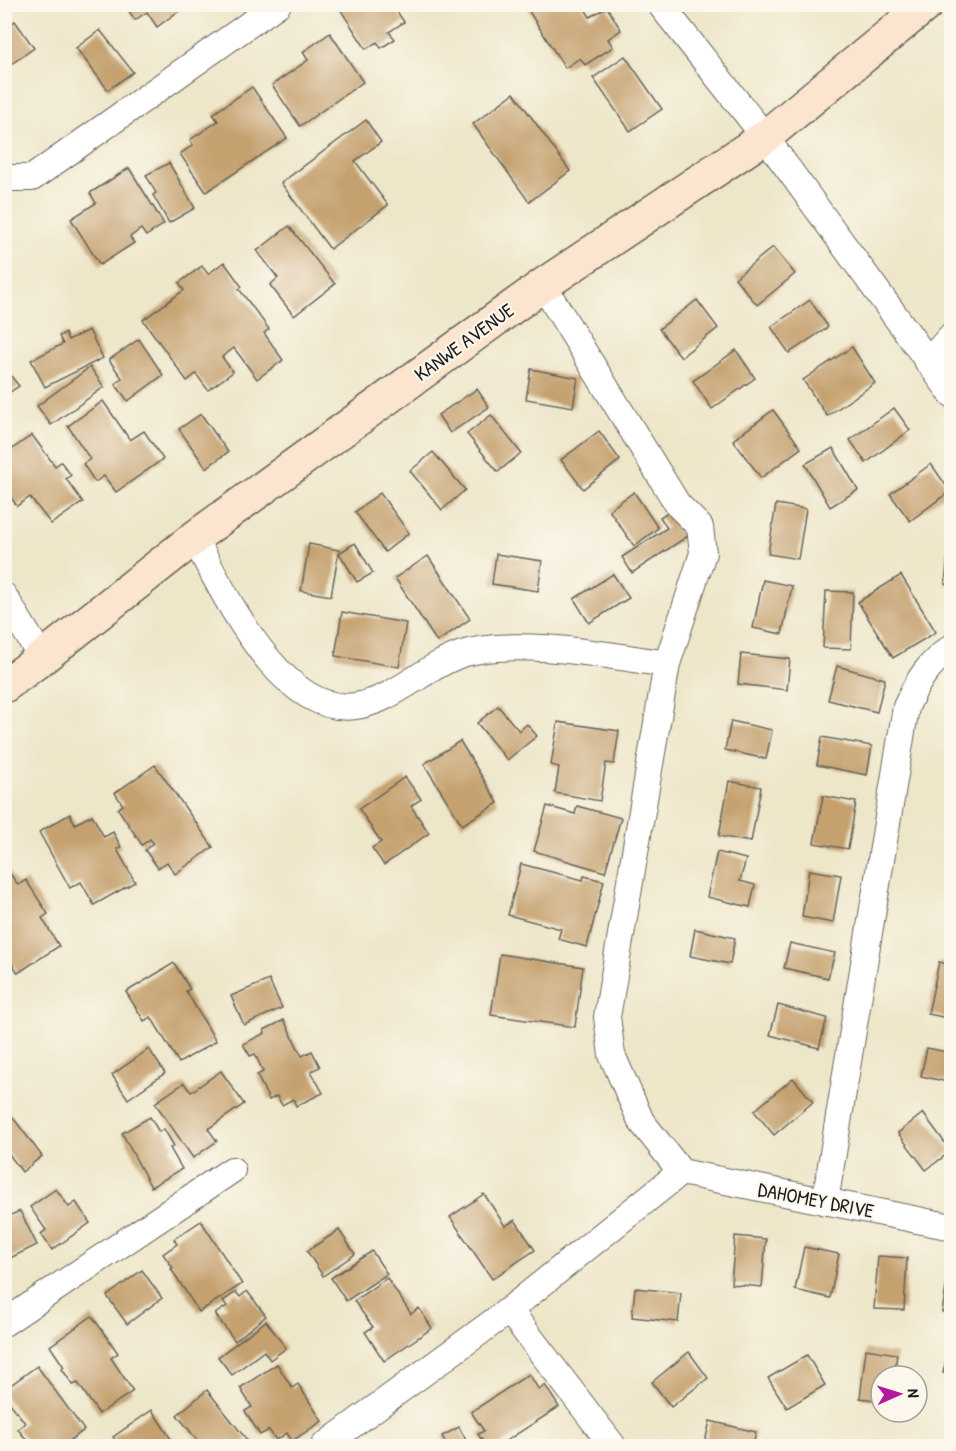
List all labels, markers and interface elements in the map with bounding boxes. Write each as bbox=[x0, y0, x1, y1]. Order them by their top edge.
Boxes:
street label: KANWE AVENUE bbox=[408, 296, 519, 387]
street label: DAHOMEY DRIVE bbox=[756, 1175, 876, 1224]
north arrow bbox=[869, 1364, 929, 1424]
text: N bbox=[903, 1388, 925, 1399]

